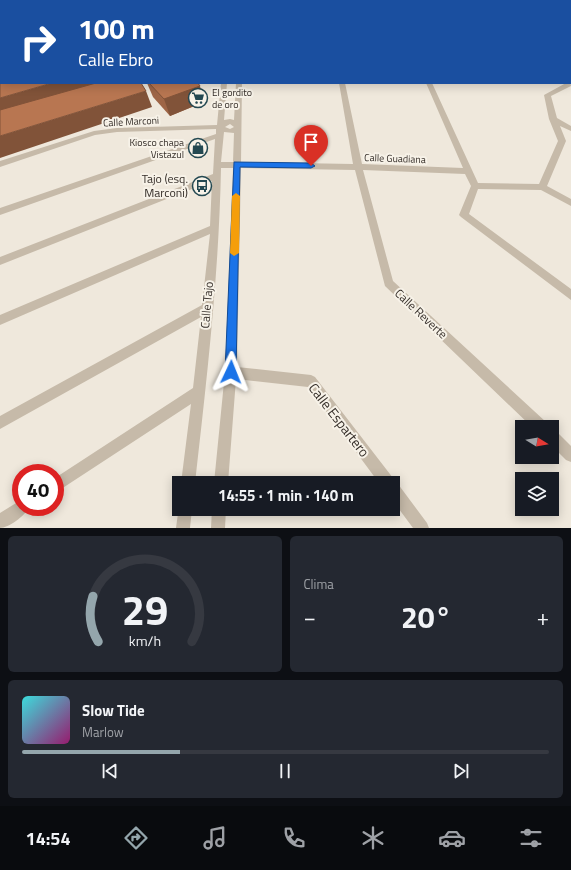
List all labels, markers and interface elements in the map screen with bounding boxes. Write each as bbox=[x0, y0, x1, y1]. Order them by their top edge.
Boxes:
text: 100 m bbox=[78, 7, 155, 50]
icon: right bbox=[12, 16, 64, 68]
text: Calle Ebro bbox=[78, 46, 153, 73]
place label: El gordito de oro bbox=[212, 85, 252, 112]
supermarket icon: El gordito de oro bbox=[187, 87, 209, 109]
street label: Calle Marconi bbox=[103, 113, 159, 130]
pin bbox=[294, 125, 328, 166]
icon: arrive bbox=[300, 131, 322, 153]
place label: Kiosco chapa Vistazul bbox=[129, 135, 184, 162]
shop icon: Kiosco chapa Vistazul bbox=[187, 137, 209, 159]
street label: Calle Guadiana bbox=[364, 150, 426, 167]
place label: Tajo (esq. Marconi) bbox=[142, 169, 188, 202]
bus stop icon: Tajo (esq. Marconi) bbox=[191, 175, 213, 197]
street label: Calle Tajo bbox=[195, 281, 218, 329]
street label: Calle Reverte bbox=[391, 284, 452, 343]
position arrow bbox=[210, 351, 252, 393]
street label: Calle Espartero bbox=[304, 378, 375, 461]
north arrow bbox=[515, 420, 559, 464]
map controls bbox=[515, 420, 559, 516]
speed limit sign: 40 bbox=[12, 464, 64, 516]
button: layers bbox=[515, 472, 559, 516]
text: 14:55 · 1 min · 140 m bbox=[218, 484, 354, 507]
text: Clima bbox=[304, 574, 334, 594]
text: 29 bbox=[121, 578, 168, 641]
text: 20° bbox=[401, 594, 451, 640]
text: − bbox=[304, 600, 316, 634]
text: + bbox=[537, 600, 549, 634]
text: km/h bbox=[129, 630, 161, 652]
text: Slow Tide bbox=[82, 699, 145, 722]
text: Marlow bbox=[82, 722, 124, 742]
icon: previous bbox=[99, 760, 121, 782]
icon: pause bbox=[274, 760, 296, 782]
icon: next bbox=[450, 760, 472, 782]
icon: directions bbox=[122, 824, 150, 852]
icon: music bbox=[201, 824, 229, 852]
icon: phone bbox=[280, 824, 308, 852]
icon: climate bbox=[359, 824, 387, 852]
icon: car bbox=[438, 824, 466, 852]
icon: filters bbox=[517, 824, 545, 852]
text: 14:54 bbox=[26, 825, 71, 852]

